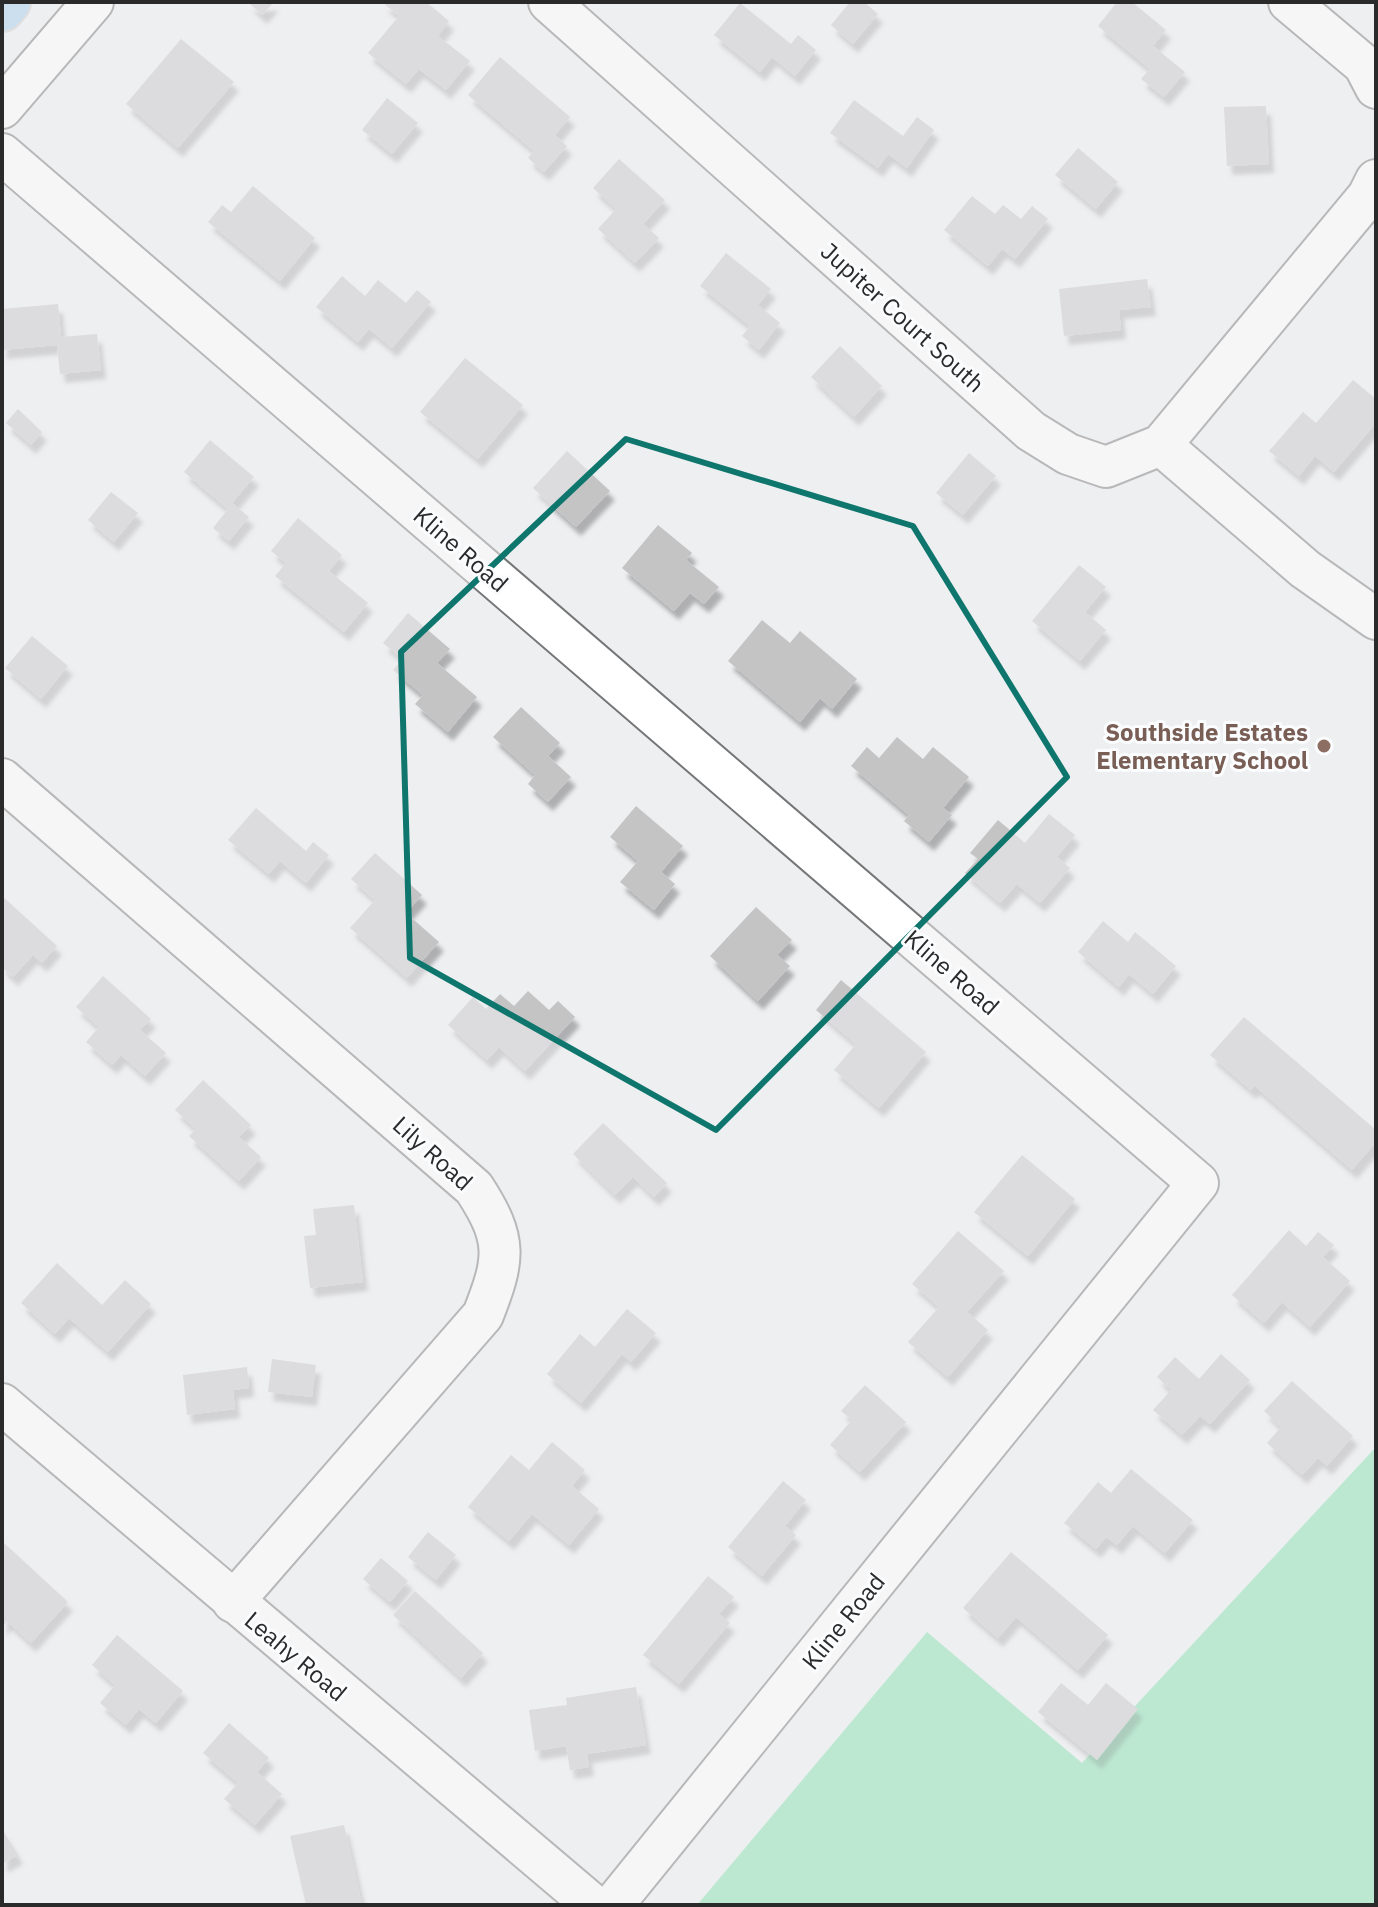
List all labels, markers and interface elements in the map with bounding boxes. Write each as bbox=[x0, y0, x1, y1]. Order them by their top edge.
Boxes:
street label: Jupiter Court South bbox=[814, 235, 992, 399]
street label: Kline Road bbox=[407, 499, 515, 599]
place label: Southside Estates Elementary School bbox=[1096, 716, 1308, 776]
marker: Southside Estates Elementary School bbox=[1315, 737, 1333, 755]
street label: Kline Road bbox=[898, 922, 1006, 1022]
street label: Lily Road bbox=[386, 1109, 480, 1197]
street label: Kline Road bbox=[794, 1566, 892, 1676]
street label: Leahy Road bbox=[238, 1604, 354, 1708]

